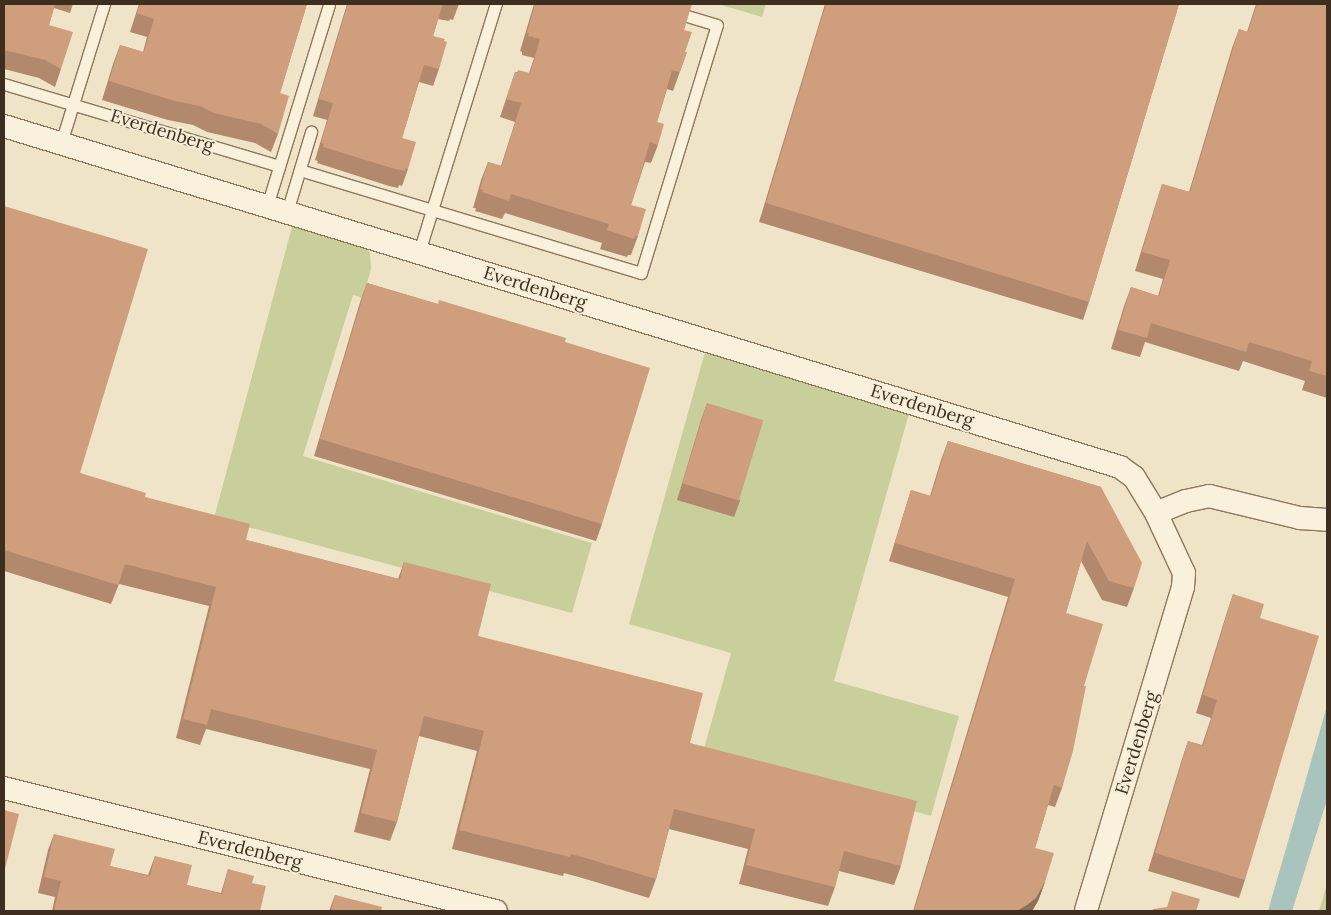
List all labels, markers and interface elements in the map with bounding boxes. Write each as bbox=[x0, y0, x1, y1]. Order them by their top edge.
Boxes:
street label: Everdenberg bbox=[108, 105, 216, 157]
street label: Everdenberg bbox=[481, 262, 589, 314]
street label: Everdenberg bbox=[868, 380, 976, 432]
street label: Everdenberg bbox=[1111, 689, 1163, 797]
street label: Everdenberg bbox=[196, 827, 304, 873]

